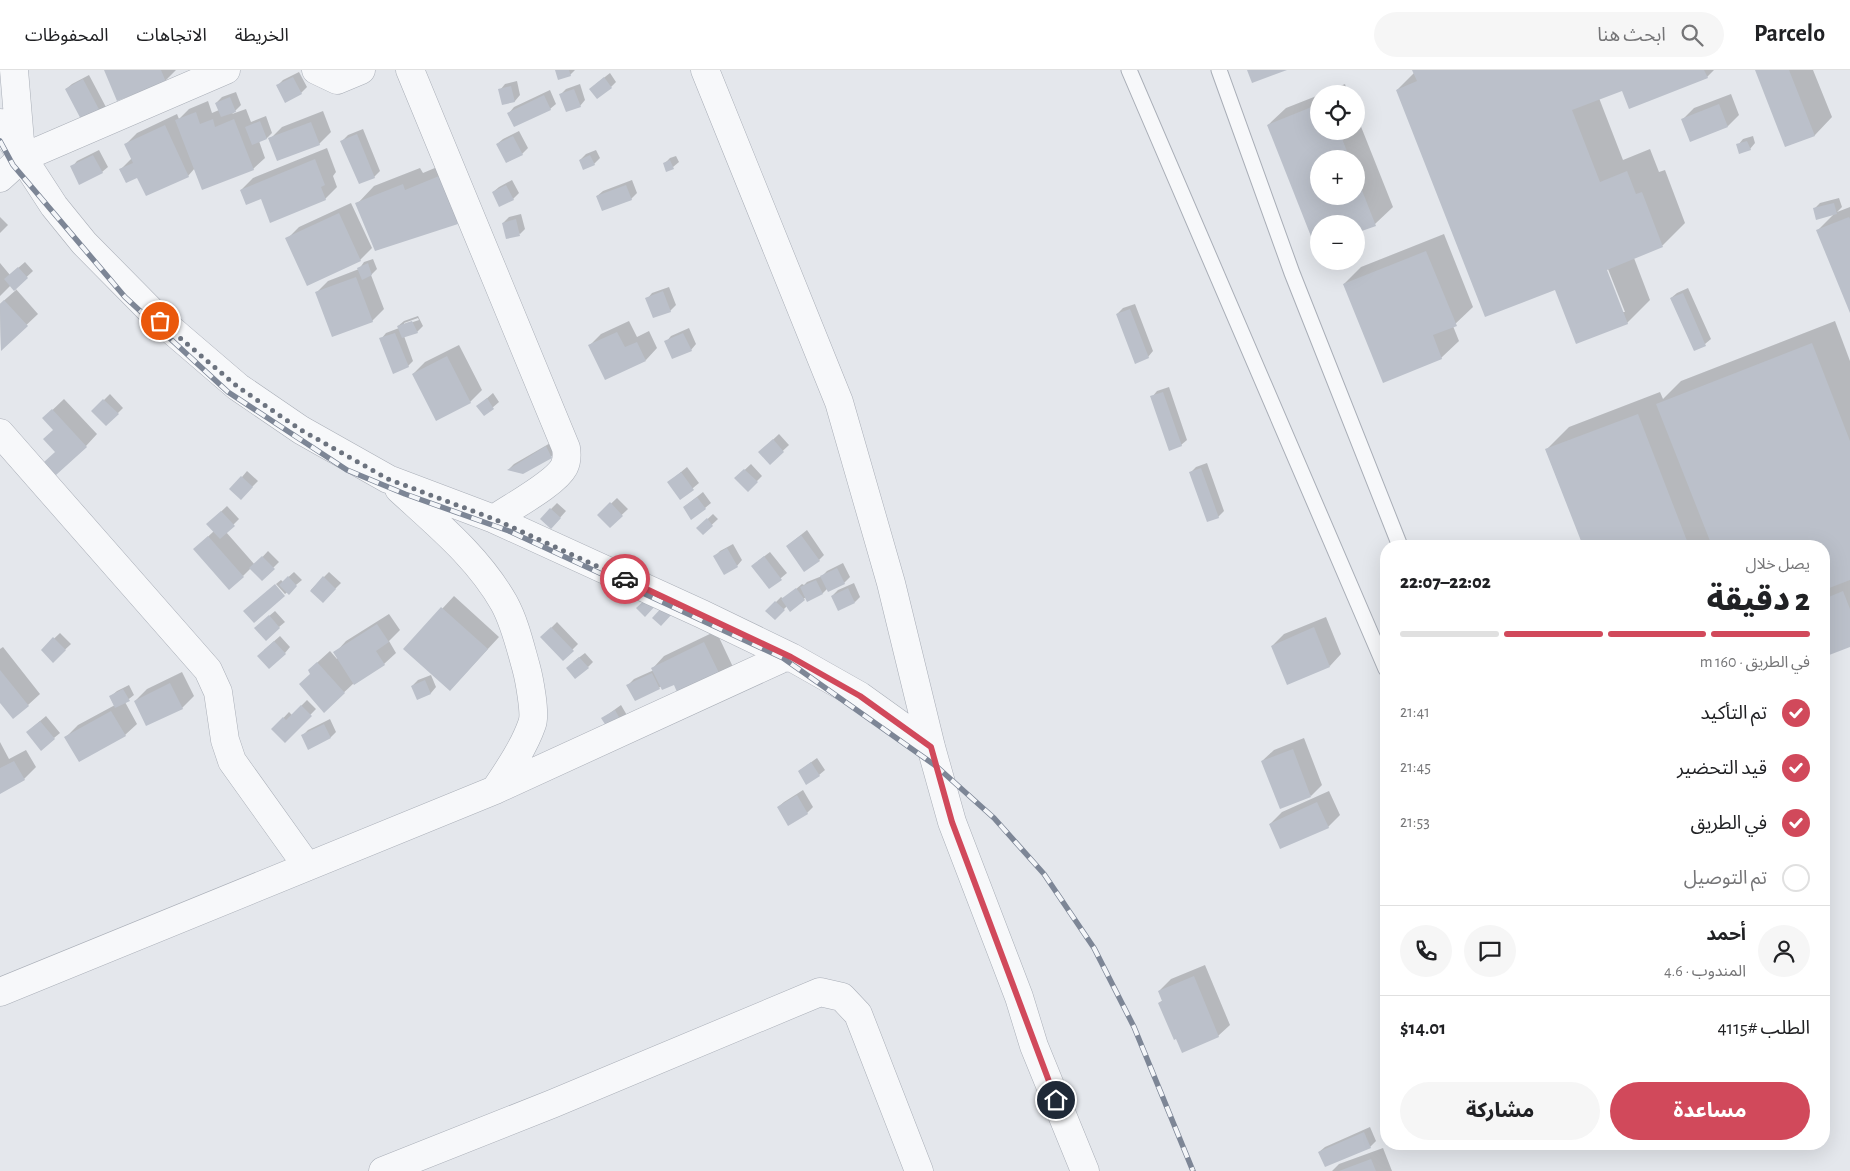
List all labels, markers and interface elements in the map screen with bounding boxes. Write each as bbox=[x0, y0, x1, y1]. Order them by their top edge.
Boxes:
search box bbox=[1374, 12, 1724, 57]
icon: search bbox=[1678, 21, 1706, 49]
text: Parcelo bbox=[1754, 22, 1825, 46]
text: ابحث هنا bbox=[1597, 26, 1666, 45]
text: المحفوظات bbox=[25, 27, 109, 45]
text: الاتجاهات bbox=[137, 27, 207, 45]
text: الخريطة bbox=[235, 27, 289, 45]
map controls bbox=[1310, 85, 1365, 270]
button: locate bbox=[1310, 85, 1365, 140]
button: + bbox=[1310, 150, 1365, 205]
button: − bbox=[1310, 215, 1365, 270]
pin bbox=[139, 300, 181, 342]
icon: bag bbox=[146, 307, 174, 335]
courier bbox=[600, 554, 650, 604]
text: يصل خلال bbox=[1746, 556, 1810, 572]
icon: car bbox=[611, 565, 639, 593]
text: 22:02–22:07 bbox=[1400, 573, 1491, 592]
text: 2 دقيقة bbox=[1706, 584, 1810, 616]
text: في الطريق · 160 m bbox=[1700, 654, 1810, 670]
icon: check bbox=[1782, 699, 1810, 727]
text: 21:41 bbox=[1400, 704, 1430, 720]
text: تم التأكيد bbox=[1700, 704, 1767, 723]
icon: check bbox=[1782, 754, 1810, 782]
text: 21:45 bbox=[1400, 759, 1431, 775]
text: قيد التحضير bbox=[1677, 759, 1767, 778]
icon: check bbox=[1782, 809, 1810, 837]
text: 21:53 bbox=[1400, 814, 1430, 830]
text: في الطريق bbox=[1690, 814, 1767, 833]
text: تم التوصيل bbox=[1684, 869, 1767, 888]
button: phone bbox=[1400, 925, 1452, 977]
button: chat bbox=[1464, 925, 1516, 977]
text: أحمد bbox=[1706, 925, 1746, 944]
button: person bbox=[1758, 925, 1810, 977]
text: المندوب · 4.6 bbox=[1664, 963, 1746, 979]
text: $14.01 bbox=[1400, 1019, 1446, 1038]
text: الطلب #4115 bbox=[1717, 1019, 1810, 1038]
pin bbox=[1035, 1079, 1077, 1121]
button: مشاركة bbox=[1400, 1082, 1600, 1140]
button: مساعدة bbox=[1610, 1082, 1810, 1140]
icon: home bbox=[1042, 1086, 1070, 1114]

